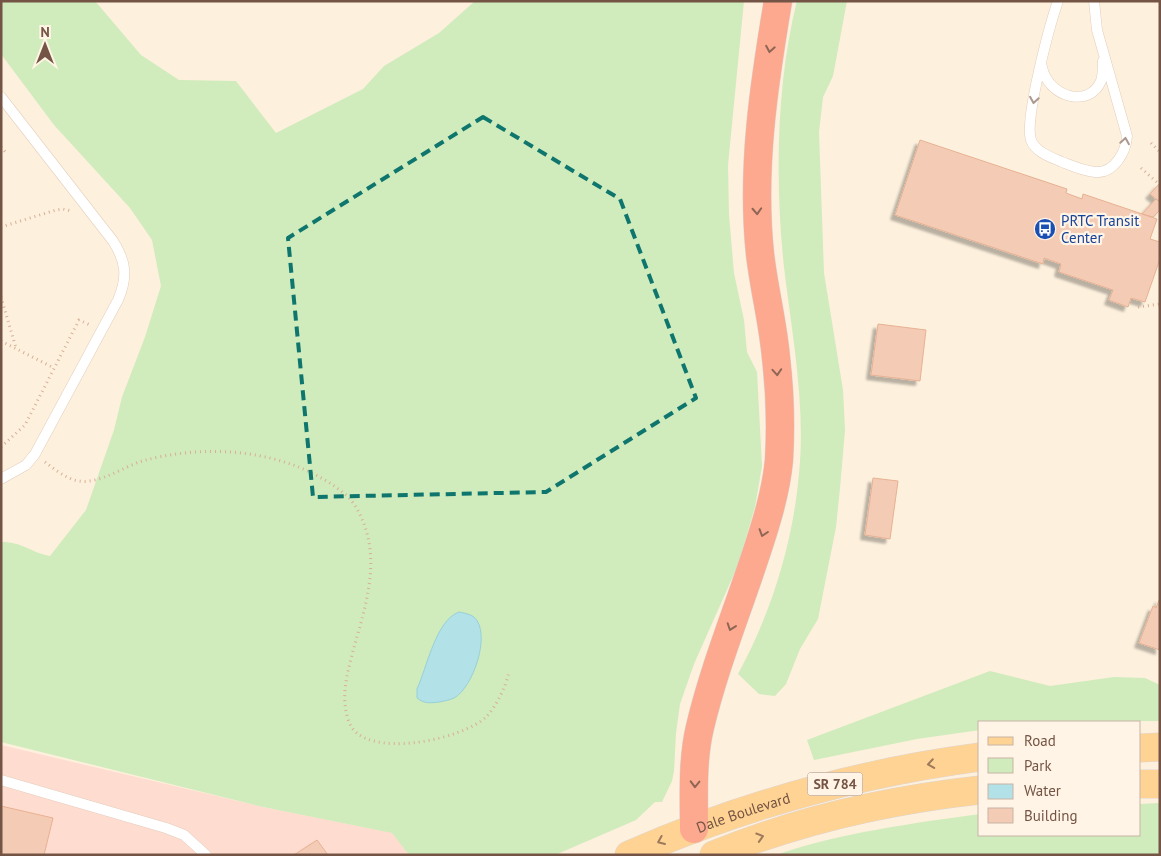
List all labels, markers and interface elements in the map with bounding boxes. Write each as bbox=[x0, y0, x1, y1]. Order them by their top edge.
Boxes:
north arrow bbox=[20, 20, 70, 70]
text: N bbox=[40, 23, 50, 41]
one-way arrow bbox=[766, 45, 776, 54]
one-way arrow bbox=[1030, 95, 1040, 104]
one-way arrow bbox=[1120, 137, 1130, 146]
one-way arrow bbox=[752, 207, 763, 215]
place label: PRTC Transit Center bbox=[1061, 211, 1139, 247]
bus stop icon: PRTC Transit Center bbox=[1033, 217, 1057, 241]
one-way arrow bbox=[772, 368, 783, 376]
one-way arrow bbox=[758, 528, 768, 536]
one-way arrow bbox=[727, 622, 737, 631]
legend bbox=[978, 721, 1141, 836]
text: Road bbox=[1024, 731, 1056, 750]
text: Park bbox=[1024, 756, 1052, 775]
one-way arrow bbox=[927, 758, 936, 768]
road number: SR 784 bbox=[808, 772, 862, 796]
one-way arrow bbox=[689, 780, 700, 788]
text: Water bbox=[1024, 781, 1061, 800]
street label: Dale Boulevard bbox=[693, 788, 792, 836]
text: Building bbox=[1024, 806, 1078, 825]
one-way arrow bbox=[755, 833, 763, 843]
one-way arrow bbox=[657, 834, 666, 845]

